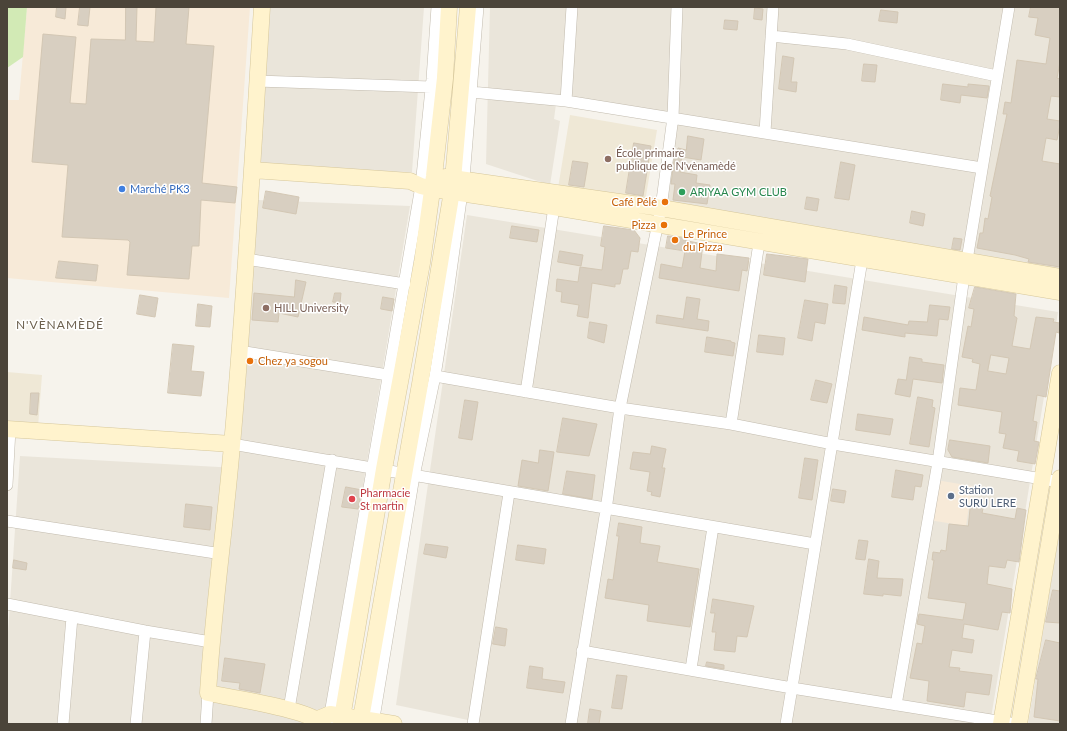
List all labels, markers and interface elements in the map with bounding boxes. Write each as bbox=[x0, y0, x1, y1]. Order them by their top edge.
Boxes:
place label: École primaire publique de N'vènamèdé bbox=[616, 146, 736, 172]
marker: École primaire publique de N'vènamèdé bbox=[603, 154, 613, 164]
place label: Marché PK3 bbox=[130, 182, 190, 196]
marker: Marché PK3 bbox=[117, 184, 127, 194]
place label: ARIYAA GYM CLUB bbox=[690, 185, 787, 199]
marker: ARIYAA GYM CLUB bbox=[677, 187, 687, 197]
place label: Café Pélé bbox=[611, 195, 657, 209]
marker: Café Pélé bbox=[660, 197, 670, 207]
place label: Pizza bbox=[631, 218, 656, 232]
marker: Pizza bbox=[659, 220, 669, 230]
place label: Le Prince du Pizza bbox=[683, 227, 727, 253]
marker: Le Prince du Pizza bbox=[670, 235, 680, 245]
place label: HILL University bbox=[274, 301, 349, 315]
marker: HILL University bbox=[261, 303, 271, 313]
district label: N'VÈNAMÈDÉ bbox=[16, 318, 104, 332]
place label: Chez ya sogou bbox=[258, 354, 328, 368]
marker: Chez ya sogou bbox=[245, 356, 255, 366]
place label: Station SURU LERE bbox=[959, 483, 1016, 509]
place label: Pharmacie St martin bbox=[360, 486, 410, 512]
marker: Station SURU LERE bbox=[946, 491, 956, 501]
marker: Pharmacie St martin bbox=[347, 494, 357, 504]

